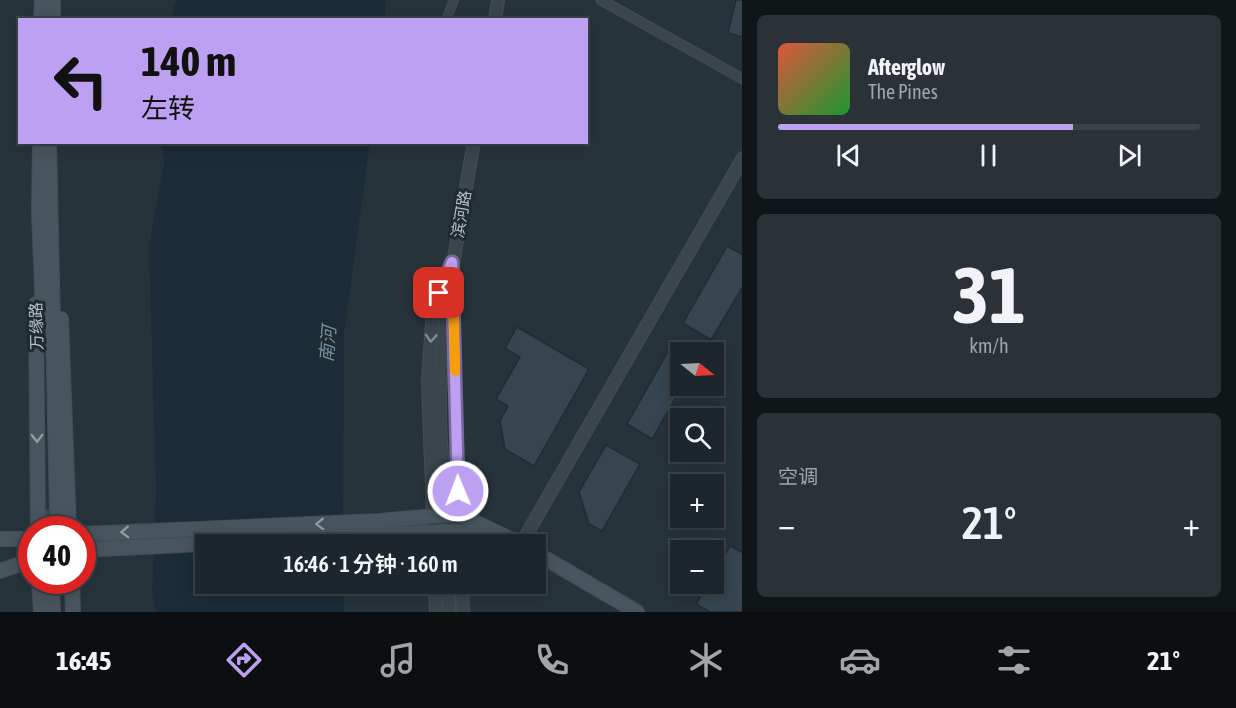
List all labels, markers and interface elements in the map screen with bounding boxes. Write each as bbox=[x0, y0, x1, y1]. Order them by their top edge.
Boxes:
text: 140 m bbox=[141, 37, 236, 85]
icon: left bbox=[42, 42, 120, 120]
text: Afterglow bbox=[868, 54, 945, 80]
text: The Pines bbox=[868, 80, 938, 103]
text: 左转 bbox=[141, 93, 195, 124]
icon: previous bbox=[832, 139, 865, 172]
icon: pause bbox=[972, 139, 1005, 172]
icon: next bbox=[1113, 139, 1146, 172]
street label: 滨河路 bbox=[448, 189, 474, 239]
text: 31 bbox=[952, 250, 1026, 340]
pin bbox=[413, 267, 464, 318]
icon: arrive bbox=[422, 276, 455, 309]
street label: 万缘路 bbox=[27, 302, 45, 350]
water label: 南河 bbox=[315, 322, 340, 363]
one-way arrow bbox=[425, 333, 438, 342]
text: km/h bbox=[969, 334, 1009, 357]
north arrow bbox=[670, 342, 724, 396]
map controls bbox=[670, 342, 724, 594]
button: search bbox=[670, 408, 724, 462]
one-way arrow bbox=[31, 434, 43, 443]
position arrow bbox=[426, 459, 490, 523]
text: 空调 bbox=[778, 465, 818, 488]
button: + bbox=[670, 474, 724, 528]
text: 21° bbox=[962, 497, 1016, 549]
text: − bbox=[778, 505, 795, 543]
text: + bbox=[1183, 505, 1200, 543]
speed limit sign: 40 bbox=[18, 516, 96, 594]
one-way arrow bbox=[316, 517, 325, 530]
one-way arrow bbox=[121, 525, 130, 538]
button: − bbox=[670, 540, 724, 594]
text: 16:46 · 1 分钟 · 160 m bbox=[284, 551, 457, 577]
icon: directions bbox=[223, 639, 265, 681]
icon: music bbox=[377, 639, 419, 681]
icon: phone bbox=[531, 639, 573, 681]
icon: climate bbox=[685, 639, 727, 681]
icon: car bbox=[839, 639, 881, 681]
icon: filters bbox=[993, 639, 1035, 681]
text: 16:45 bbox=[56, 645, 112, 676]
text: 21° bbox=[1147, 645, 1180, 676]

